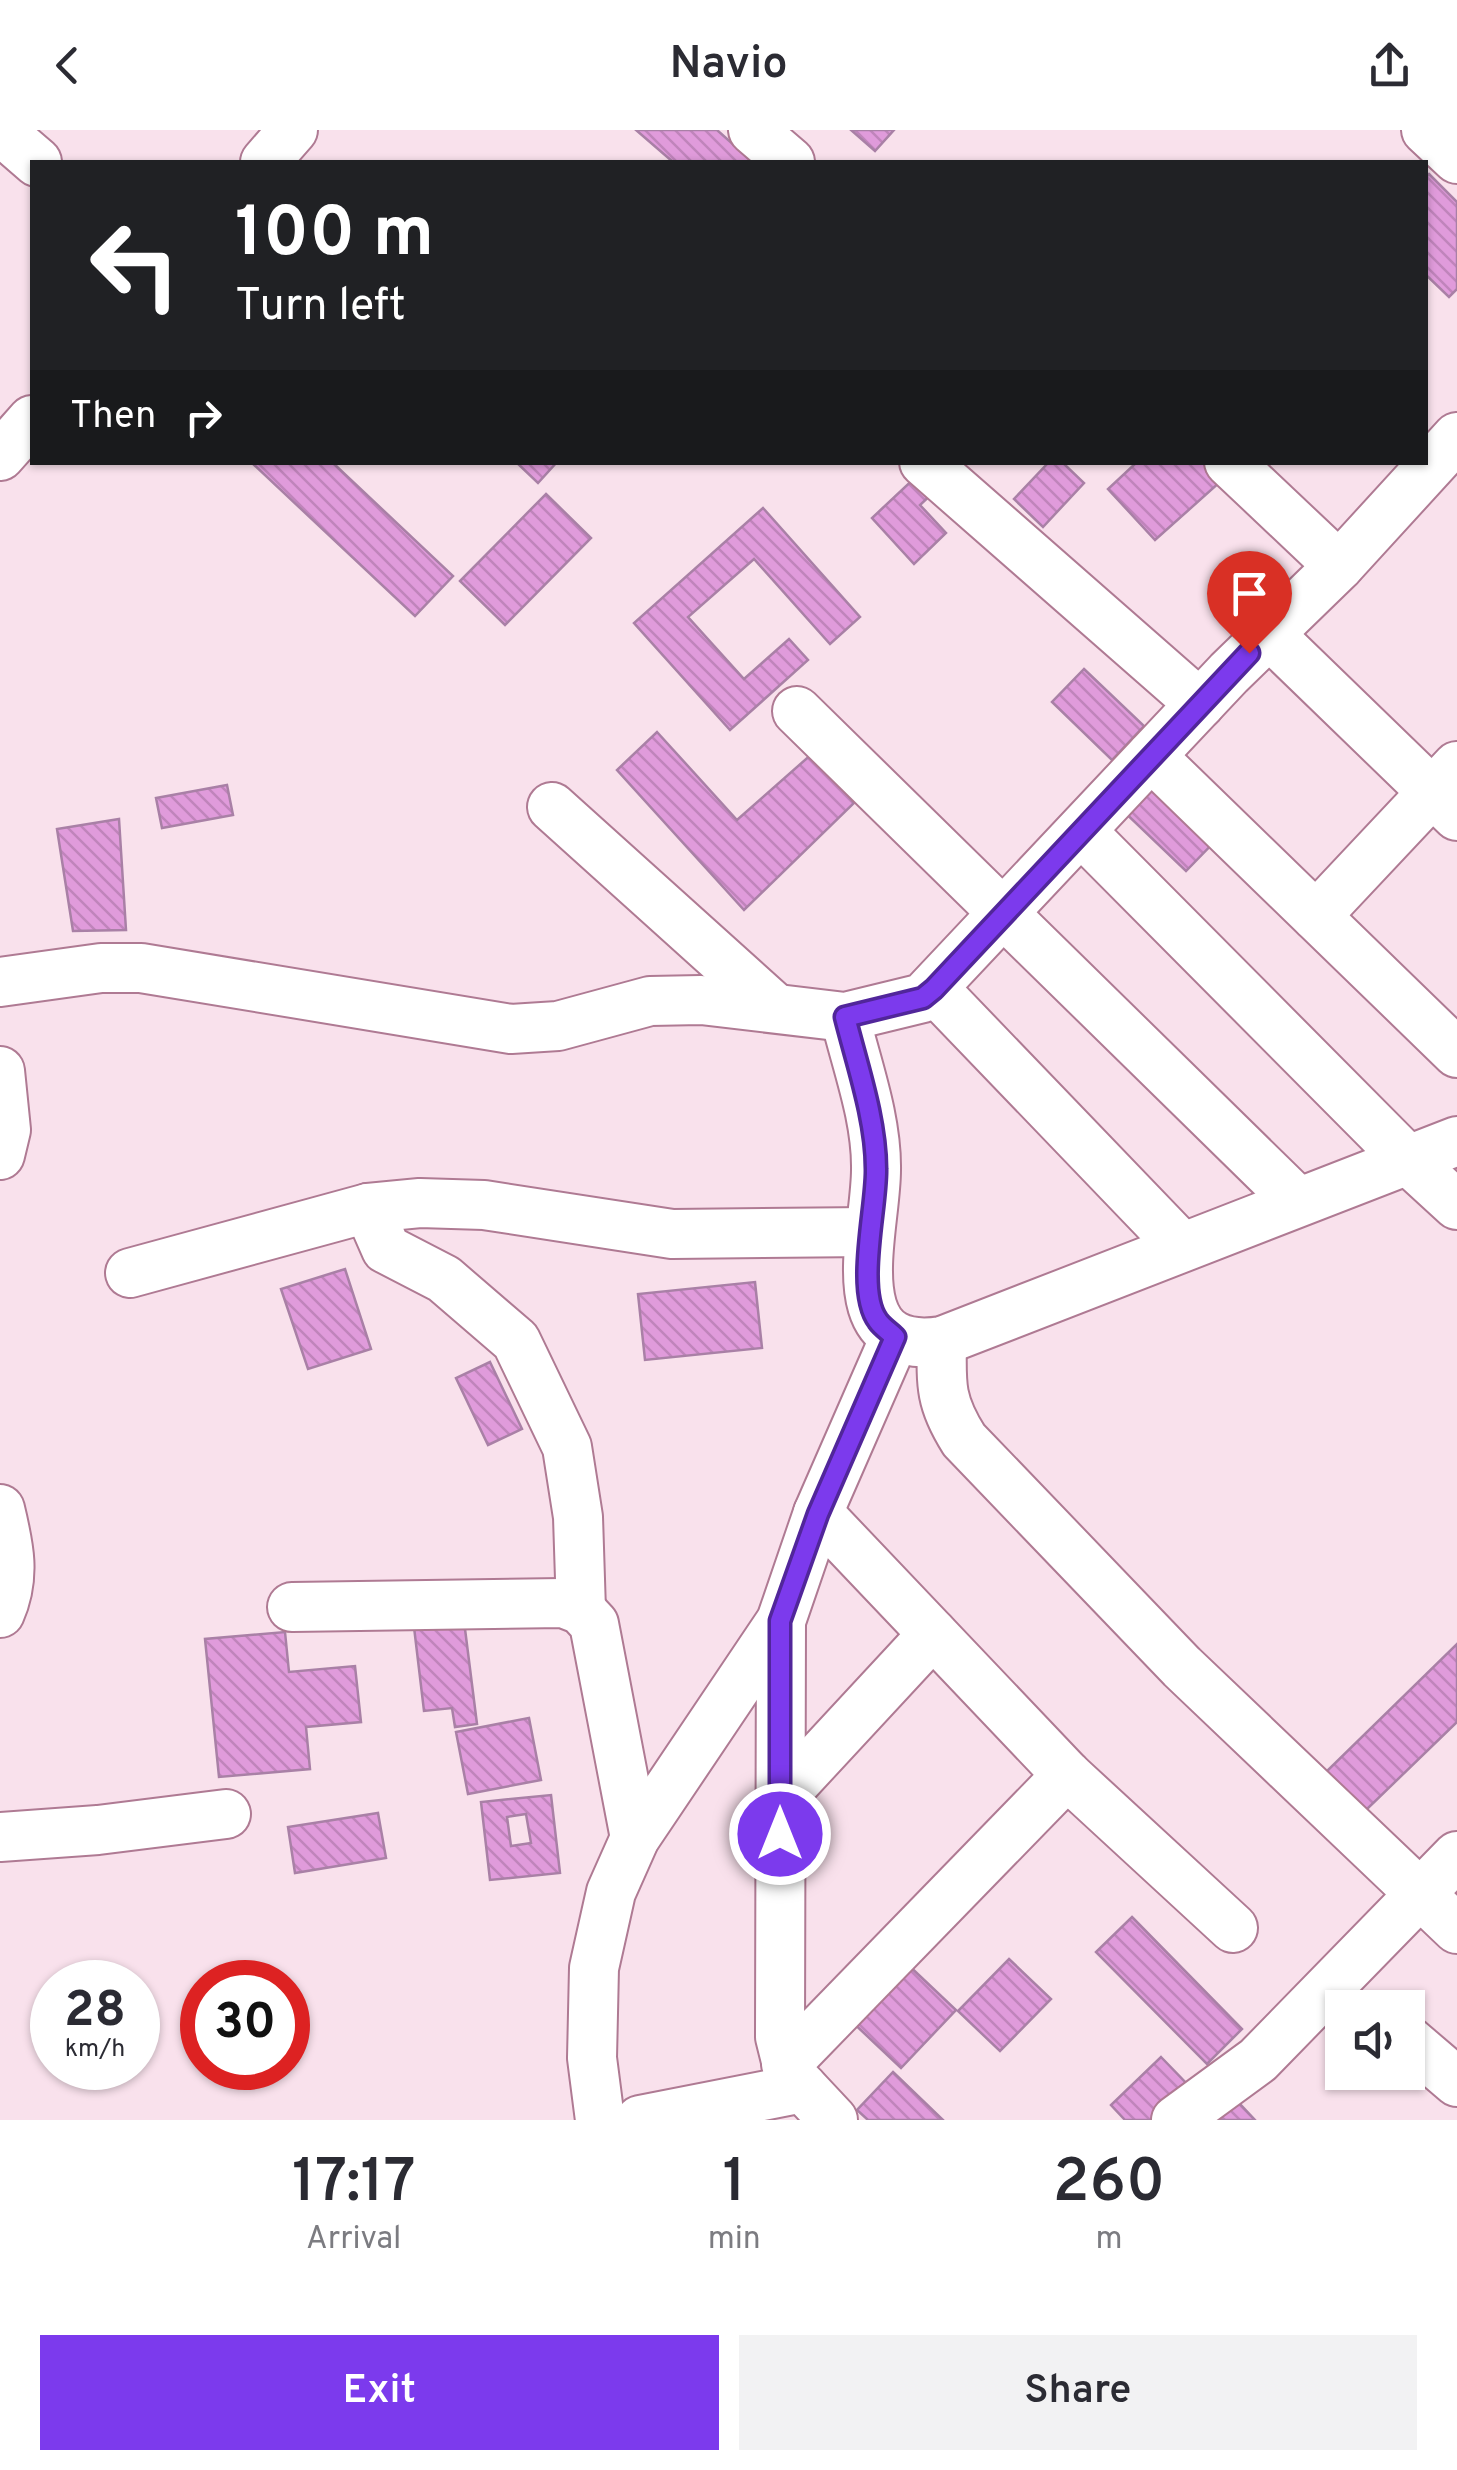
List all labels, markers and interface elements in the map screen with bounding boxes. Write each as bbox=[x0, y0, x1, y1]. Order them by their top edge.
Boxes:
text: Navio bbox=[669, 37, 788, 94]
icon: back bbox=[40, 38, 95, 93]
icon: share bbox=[1362, 38, 1417, 93]
text: 100 m bbox=[235, 192, 434, 281]
icon: left bbox=[70, 200, 200, 330]
text: Turn left bbox=[235, 279, 406, 336]
icon: right bbox=[176, 390, 231, 445]
text: Then bbox=[70, 393, 156, 442]
pin bbox=[1207, 551, 1292, 654]
icon: arrive bbox=[1222, 566, 1277, 621]
position arrow bbox=[728, 1782, 832, 1886]
speed limit sign: 30 bbox=[180, 1960, 310, 2090]
text: 28 bbox=[64, 1981, 126, 2044]
map controls bbox=[1325, 1990, 1425, 2090]
button: sound bbox=[1325, 1990, 1425, 2090]
text: km/h bbox=[65, 2034, 125, 2066]
text: 17:17 bbox=[292, 2147, 416, 2223]
text: 1 bbox=[723, 2147, 746, 2223]
text: 260 bbox=[1053, 2147, 1165, 2223]
text: Arrival bbox=[306, 2220, 402, 2260]
text: min bbox=[708, 2220, 761, 2260]
text: m bbox=[1095, 2220, 1122, 2260]
button: Exit bbox=[40, 2335, 719, 2450]
button: Share bbox=[739, 2335, 1417, 2450]

